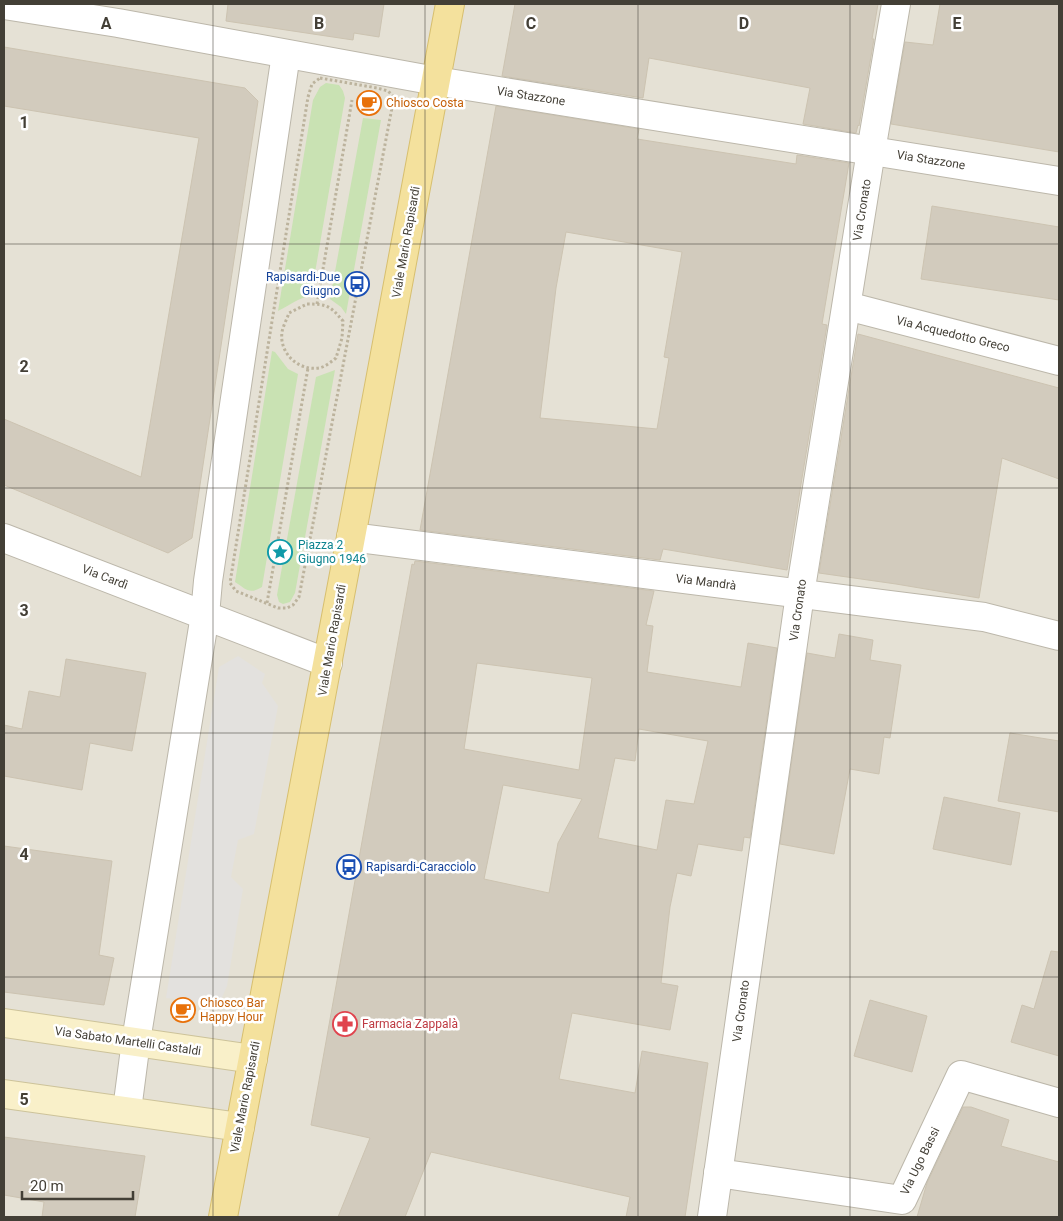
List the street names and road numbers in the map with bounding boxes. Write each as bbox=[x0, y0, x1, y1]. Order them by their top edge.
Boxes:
street label: Via Stazzone bbox=[496, 84, 566, 108]
street label: Via Stazzone bbox=[896, 148, 966, 172]
street label: Via Cronato bbox=[850, 178, 874, 242]
street label: Viale Mario Rapisardi bbox=[389, 185, 423, 299]
street label: Via Acquedotto Greco bbox=[895, 313, 1011, 355]
street label: Via Cardì bbox=[80, 562, 130, 592]
street label: Via Mandrà bbox=[675, 571, 737, 593]
street label: Via Cronato bbox=[787, 578, 809, 642]
street label: Viale Mario Rapisardi bbox=[315, 583, 349, 697]
street label: Via Cronato bbox=[730, 979, 752, 1043]
street label: Via Sabato Martelli Castaldi bbox=[54, 1024, 202, 1058]
street label: Viale Mario Rapisardi bbox=[227, 1040, 263, 1154]
street label: Via Ugo Bassi bbox=[898, 1125, 942, 1197]

